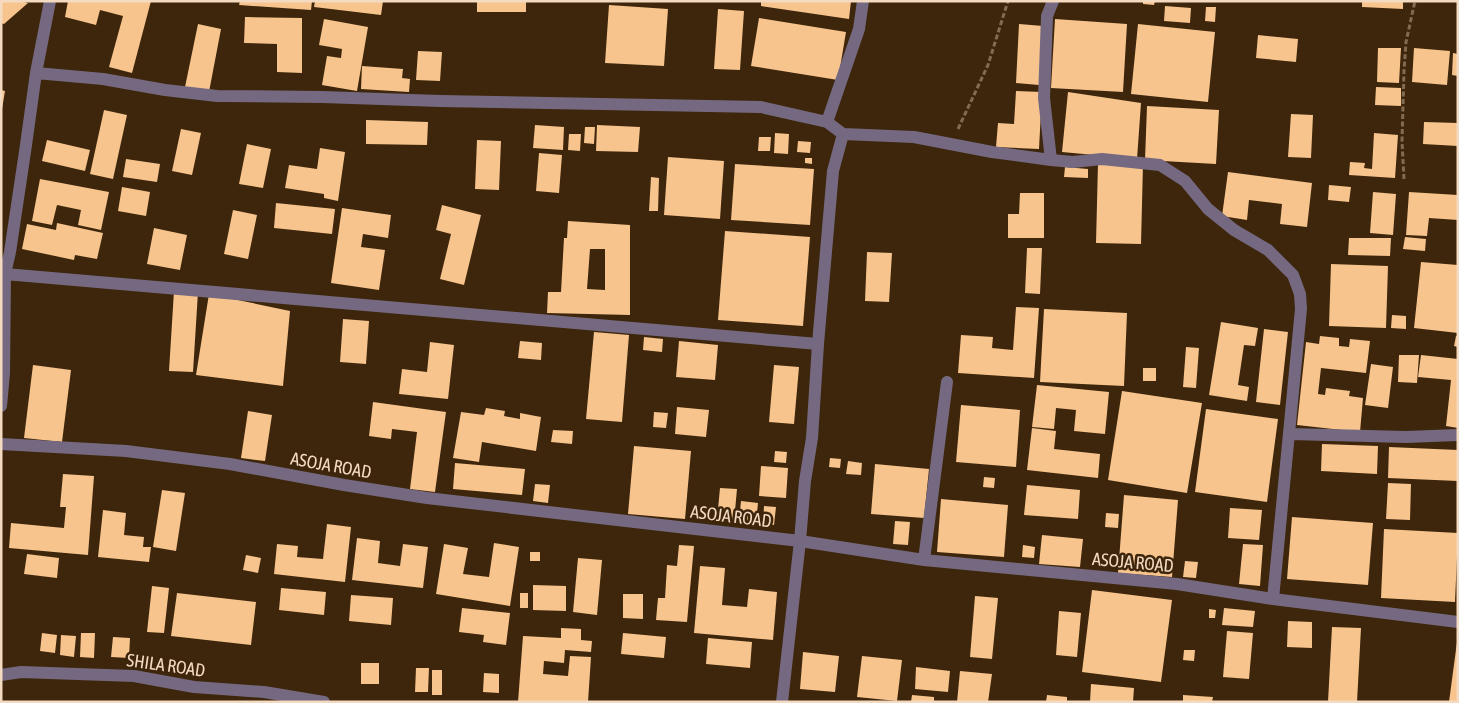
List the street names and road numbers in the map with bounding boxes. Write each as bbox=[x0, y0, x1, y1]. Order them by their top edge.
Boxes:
street label: ASOJA ROAD bbox=[289, 448, 373, 482]
street label: ASOJA ROAD bbox=[689, 501, 773, 531]
street label: ASOJA ROAD bbox=[1091, 548, 1175, 576]
street label: SHILA ROAD bbox=[125, 649, 207, 681]

